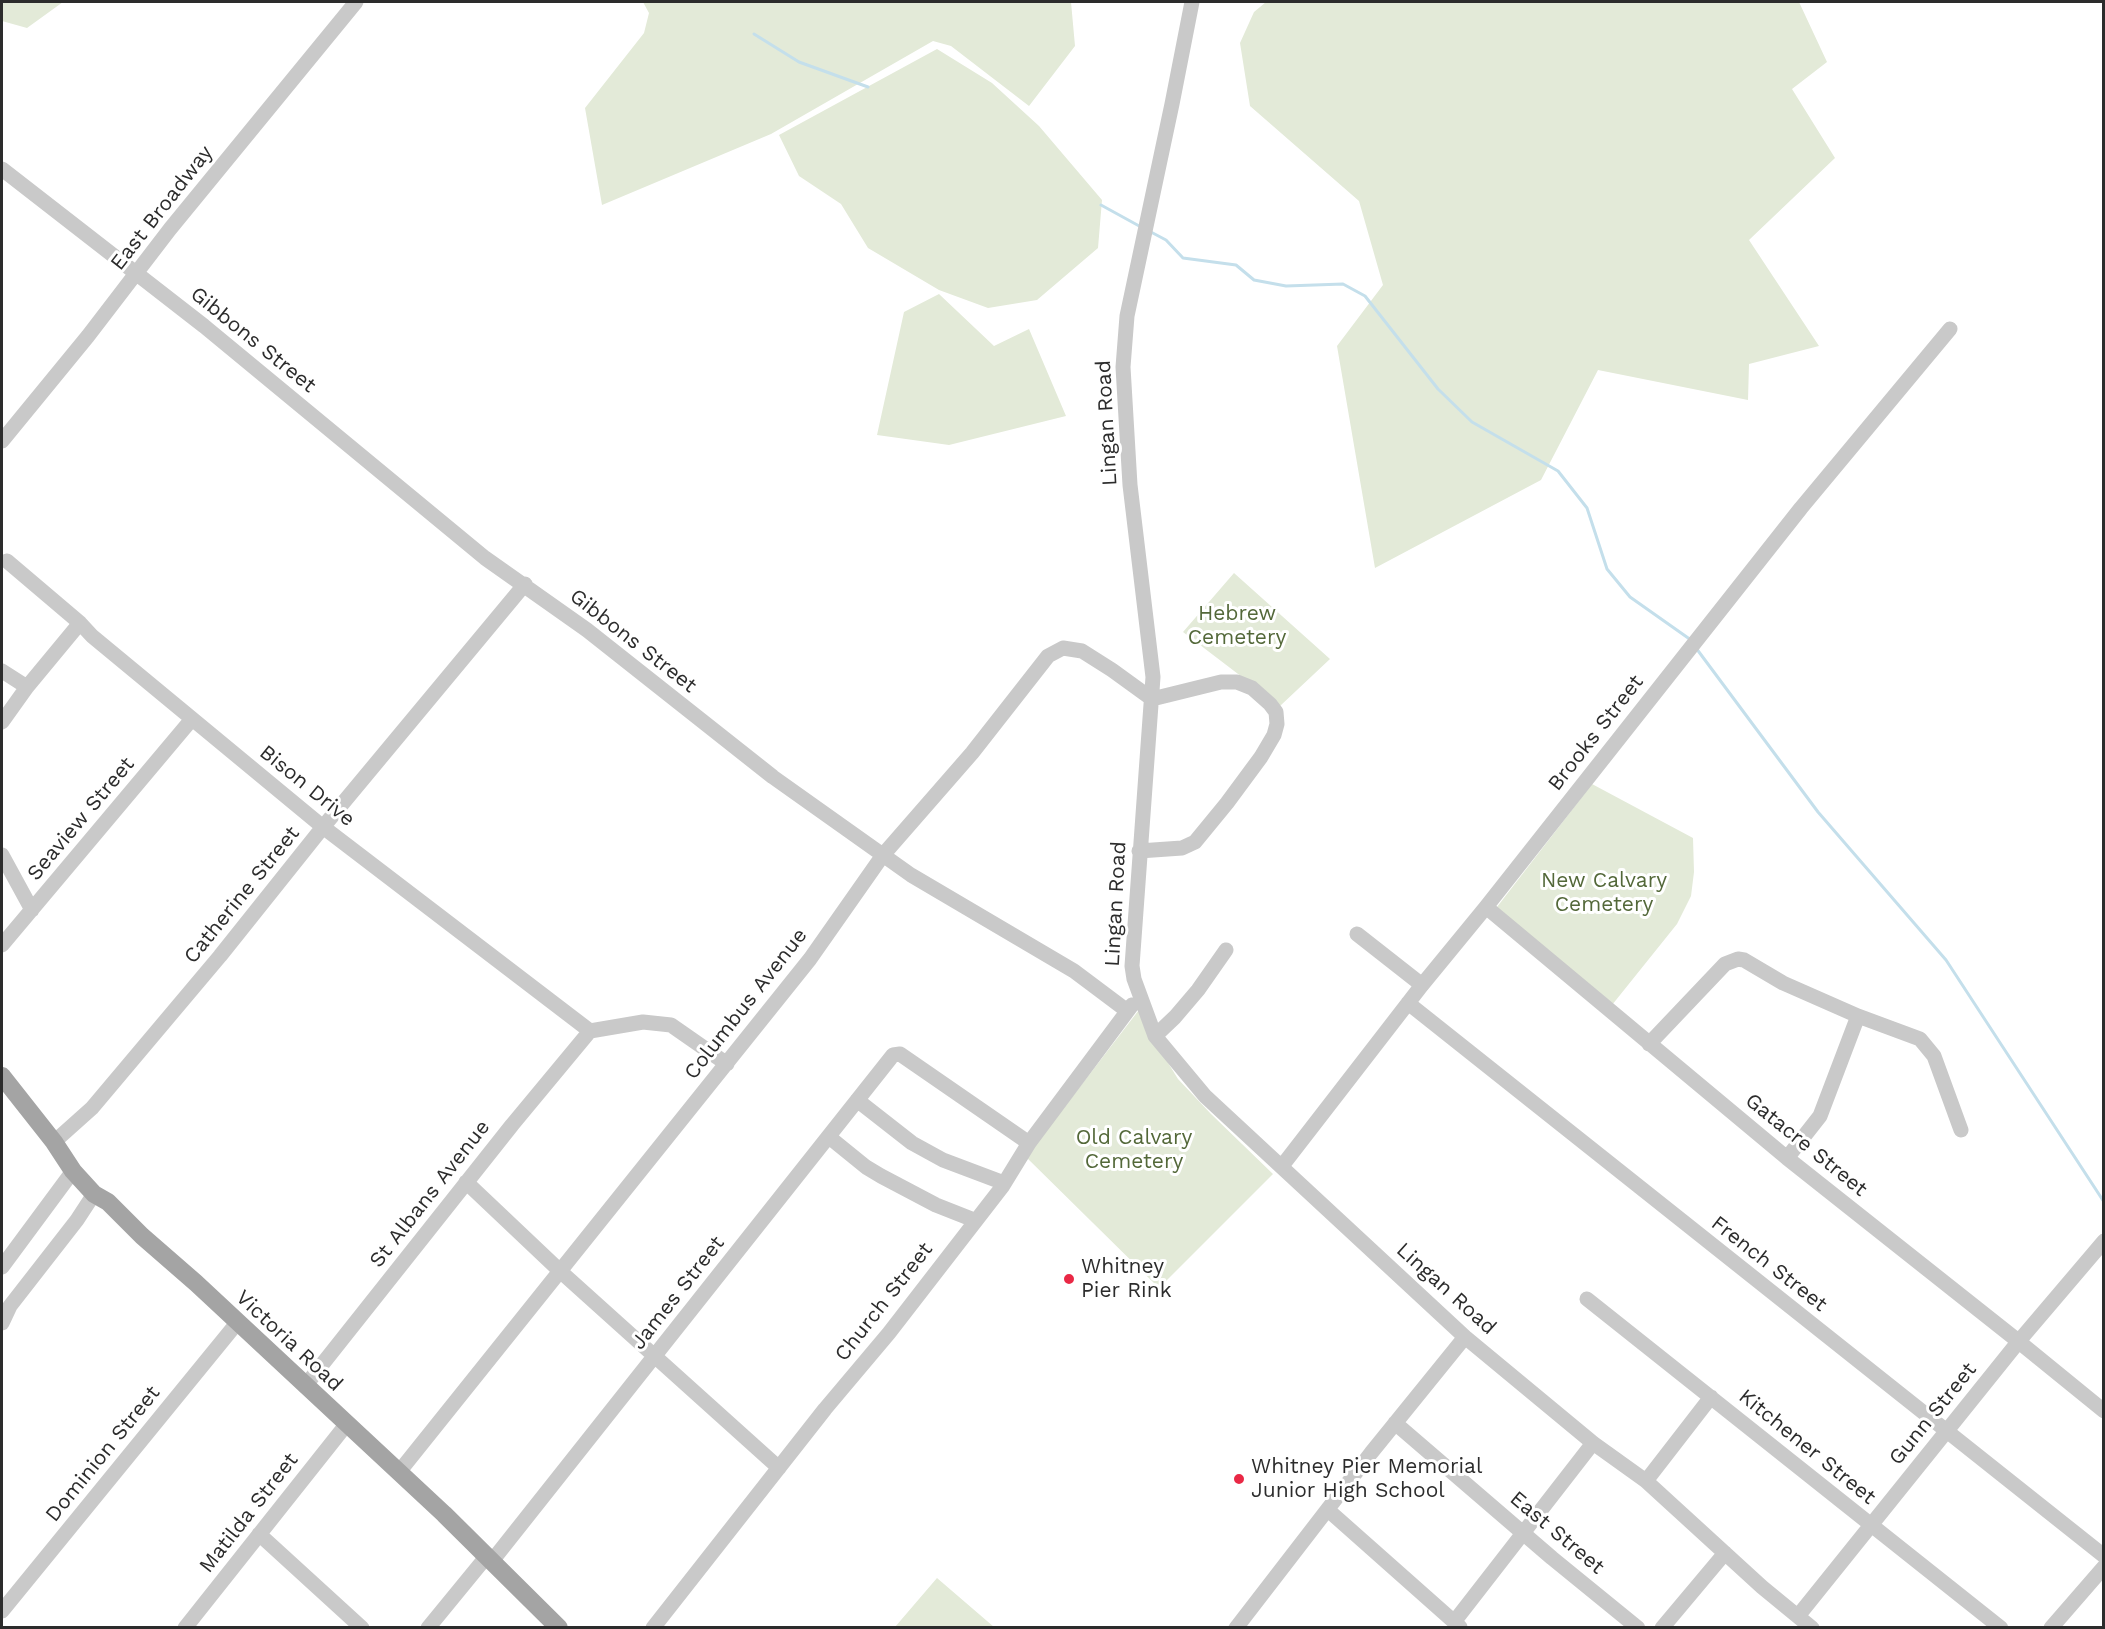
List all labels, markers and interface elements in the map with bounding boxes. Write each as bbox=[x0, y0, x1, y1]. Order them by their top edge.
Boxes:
street label: East Broadway bbox=[105, 141, 219, 275]
street label: Gibbons Street bbox=[185, 282, 321, 398]
street label: Lingan Road bbox=[1091, 360, 1123, 486]
street label: Gibbons Street bbox=[565, 584, 701, 698]
park label: Hebrew Cemetery bbox=[1188, 601, 1286, 651]
street label: Brooks Street bbox=[1543, 670, 1649, 796]
street label: Bison Drive bbox=[254, 740, 360, 832]
street label: Seaview Street bbox=[22, 752, 140, 886]
street label: Catherine Street bbox=[179, 821, 305, 969]
street label: Lingan Road bbox=[1100, 841, 1132, 967]
park label: New Calvary Cemetery bbox=[1541, 868, 1667, 918]
street label: Columbus Avenue bbox=[679, 923, 813, 1085]
street label: Gatacre Street bbox=[1740, 1088, 1872, 1202]
street label: St Albans Avenue bbox=[365, 1115, 495, 1273]
park label: Old Calvary Cemetery bbox=[1076, 1125, 1192, 1175]
street label: French Street bbox=[1706, 1211, 1832, 1317]
street label: James Street bbox=[626, 1231, 730, 1355]
street label: Church Street bbox=[830, 1238, 938, 1366]
street label: Lingan Road bbox=[1391, 1238, 1501, 1340]
place label: Whitney Pier Rink bbox=[1081, 1254, 1172, 1304]
marker: Whitney Pier Rink bbox=[1062, 1272, 1076, 1286]
street label: Victoria Road bbox=[230, 1285, 348, 1397]
street label: Gunn Street bbox=[1884, 1358, 1982, 1470]
street label: Dominion Street bbox=[40, 1381, 166, 1527]
street label: Kitchener Street bbox=[1733, 1384, 1881, 1510]
street label: Matilda Street bbox=[194, 1448, 304, 1578]
place label: Whitney Pier Memorial Junior High School bbox=[1251, 1454, 1482, 1504]
marker: Whitney Pier Memorial Junior High School bbox=[1232, 1472, 1246, 1486]
street label: East Street bbox=[1505, 1486, 1609, 1580]

